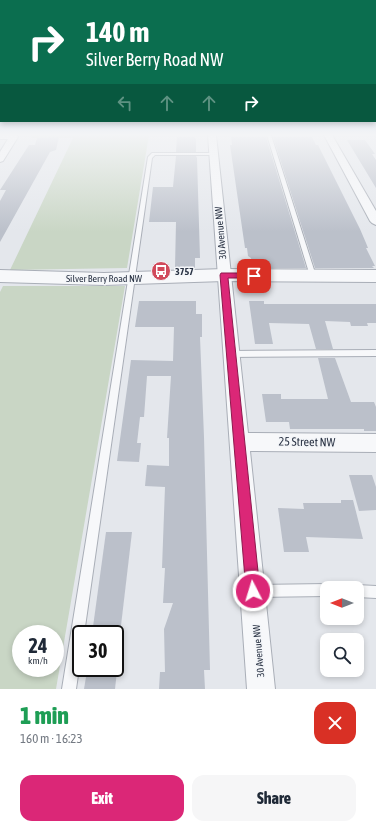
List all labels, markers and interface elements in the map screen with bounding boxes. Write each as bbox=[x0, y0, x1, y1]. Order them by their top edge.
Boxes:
icon: right bbox=[20, 16, 72, 68]
text: 140 m bbox=[86, 16, 149, 48]
text: Silver Berry Road NW bbox=[86, 49, 223, 70]
icon: left bbox=[114, 92, 136, 114]
icon: ahead bbox=[156, 92, 178, 114]
icon: ahead bbox=[198, 92, 220, 114]
icon: right bbox=[240, 92, 262, 114]
street label: 30 Avenue NW bbox=[213, 205, 228, 260]
pin bbox=[237, 259, 271, 293]
bus stop icon: 3757 bbox=[150, 260, 172, 282]
icon: arrive bbox=[243, 265, 265, 287]
place label: 3757 bbox=[175, 266, 194, 277]
street label: Silver Berry Road NW bbox=[66, 273, 143, 284]
street label: 25 Street NW bbox=[279, 435, 336, 449]
position arrow bbox=[232, 570, 274, 612]
north arrow bbox=[320, 581, 364, 625]
map controls bbox=[320, 581, 364, 677]
street label: 30 Avenue NW bbox=[251, 623, 266, 678]
speed limit sign: 30 bbox=[72, 625, 124, 677]
button: search bbox=[320, 633, 364, 677]
text: 24 bbox=[29, 634, 47, 657]
text: km/h bbox=[28, 655, 48, 666]
text: 1 min bbox=[20, 702, 69, 729]
button: close bbox=[314, 702, 356, 744]
text: 160 m · 16:23 bbox=[20, 731, 83, 746]
button: Exit bbox=[20, 775, 184, 821]
button: Share bbox=[192, 775, 356, 821]

